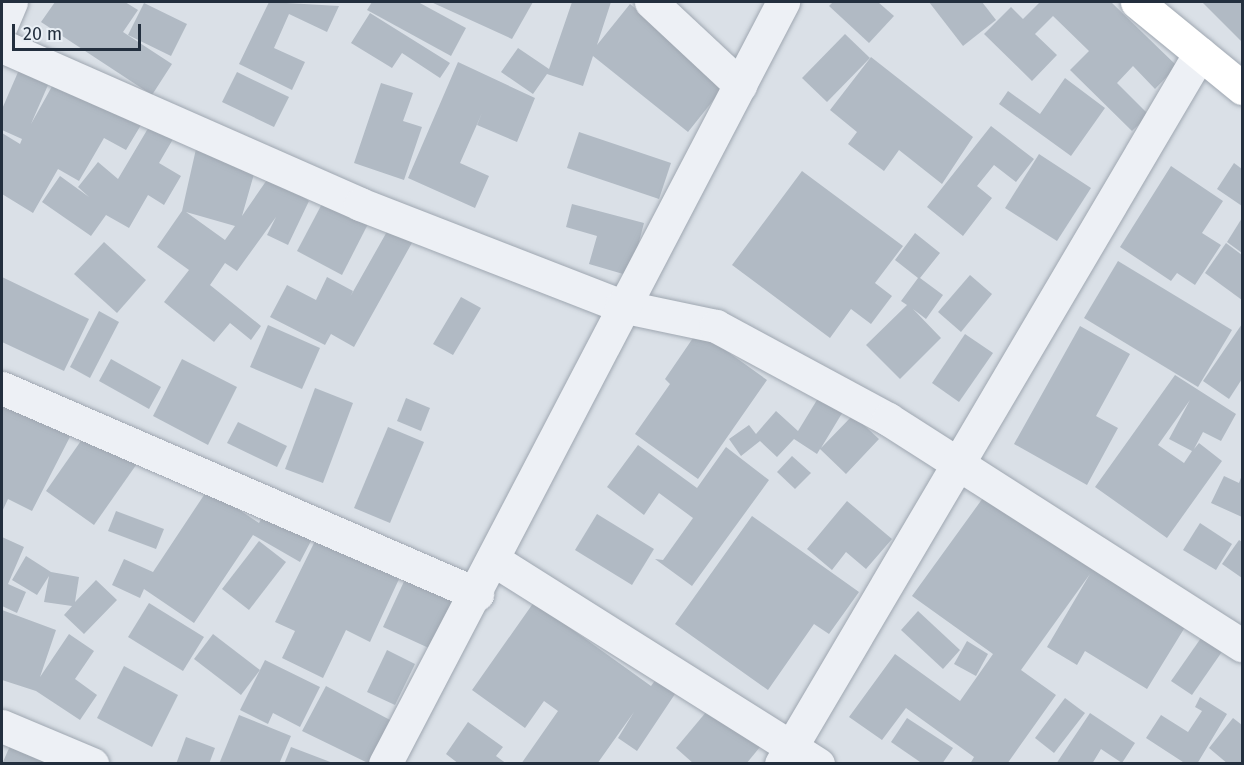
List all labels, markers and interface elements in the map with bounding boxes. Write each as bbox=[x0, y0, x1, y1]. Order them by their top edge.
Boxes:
scale bar bbox=[15, 12, 144, 50]
text: 20 m bbox=[23, 23, 62, 45]

